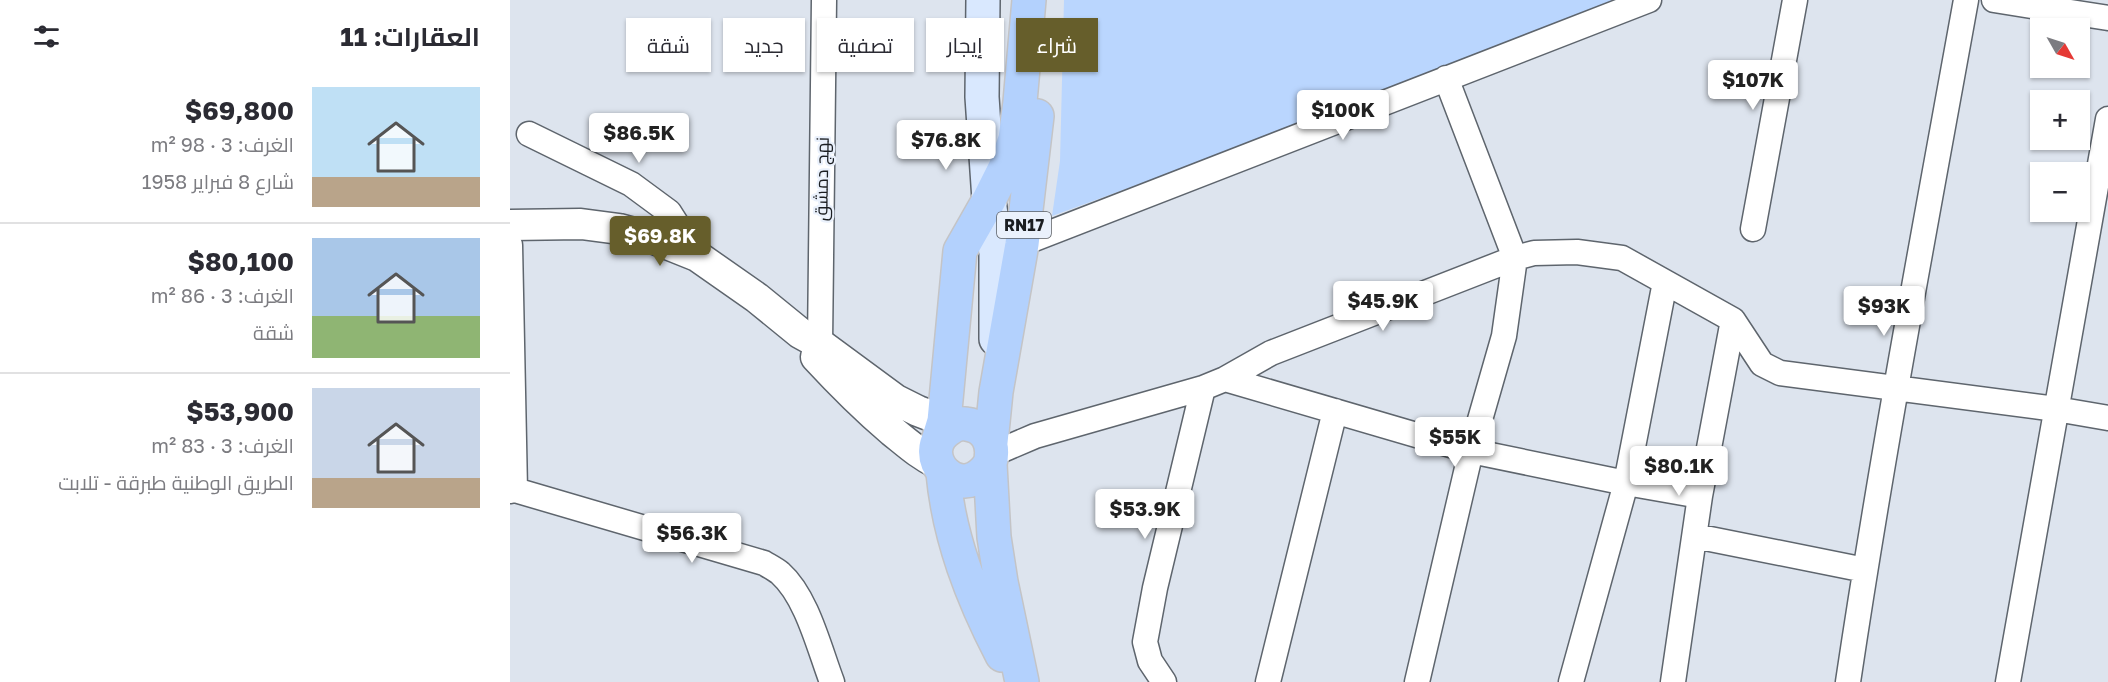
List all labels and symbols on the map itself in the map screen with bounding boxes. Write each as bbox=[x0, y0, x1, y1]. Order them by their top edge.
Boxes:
north arrow bbox=[2030, 18, 2090, 78]
pin: $107K bbox=[1711, 60, 1795, 111]
pin: $100K bbox=[1301, 90, 1385, 141]
pin: $86.5K bbox=[590, 113, 688, 164]
pin: $76.8K bbox=[897, 120, 995, 171]
street label: نهج دمشق bbox=[809, 137, 835, 221]
road number: RN17 bbox=[997, 212, 1051, 238]
pin: $69.8K bbox=[611, 216, 709, 267]
pin: $45.9K bbox=[1334, 281, 1432, 332]
pin: $93K bbox=[1848, 286, 1920, 337]
pin: $55K bbox=[1419, 417, 1491, 468]
pin: $80.1K bbox=[1630, 446, 1728, 497]
pin: $53.9K bbox=[1096, 489, 1194, 540]
pin: $56.3K bbox=[643, 513, 741, 564]

